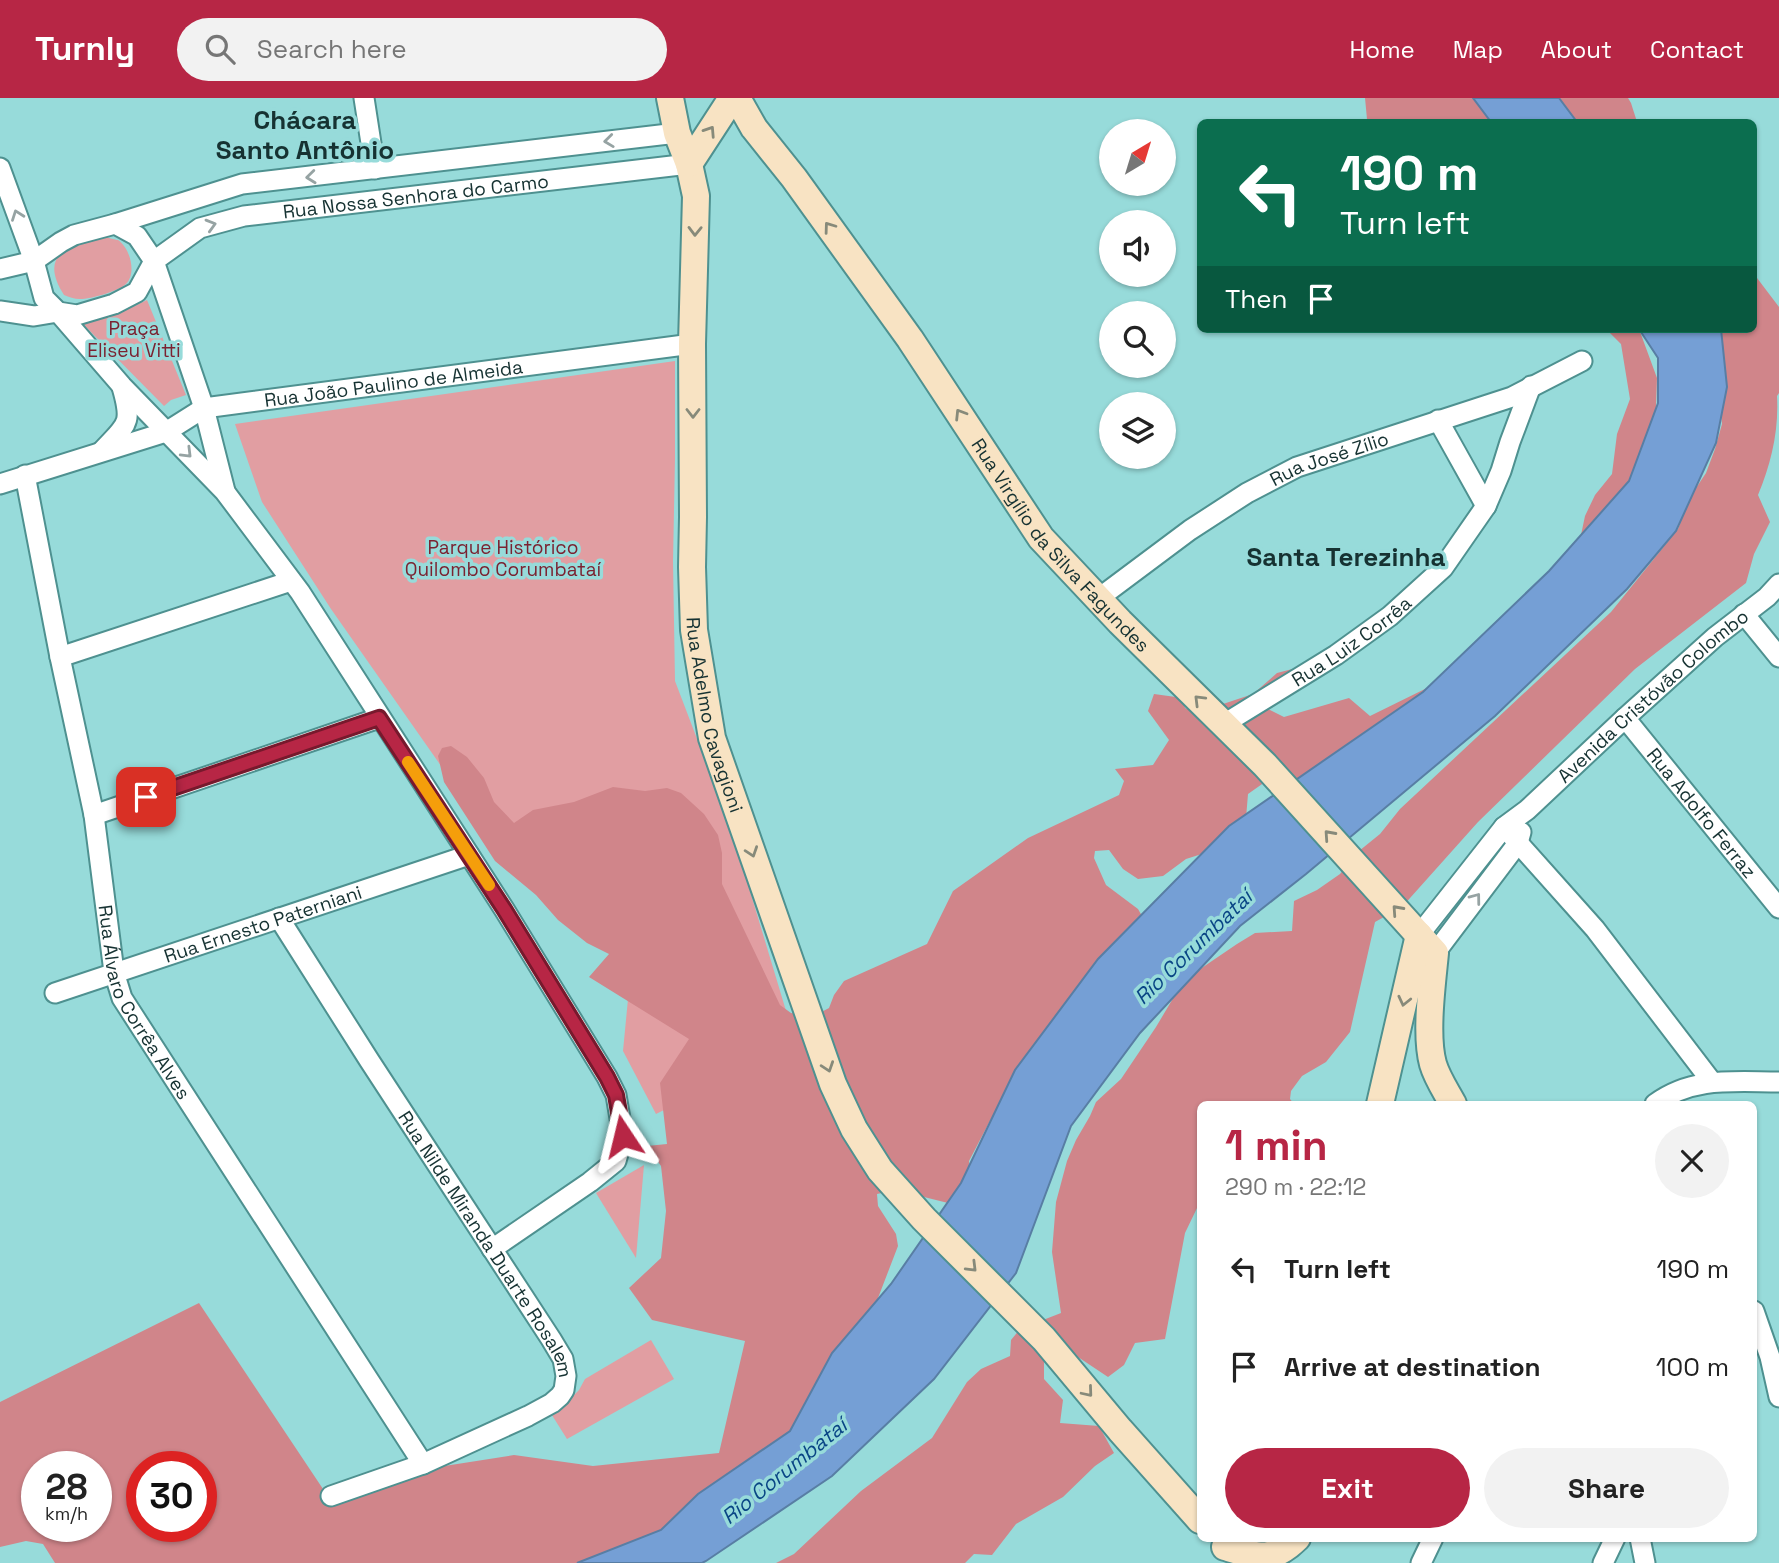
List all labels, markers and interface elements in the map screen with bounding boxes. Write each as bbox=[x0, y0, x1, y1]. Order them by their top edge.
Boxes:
search box bbox=[177, 18, 667, 81]
text: Turnly bbox=[35, 28, 135, 70]
icon: search bbox=[201, 30, 239, 68]
text: Search here bbox=[257, 32, 407, 66]
text: Home bbox=[1349, 34, 1415, 65]
text: Map bbox=[1453, 34, 1503, 65]
text: About bbox=[1541, 34, 1612, 65]
text: Contact bbox=[1650, 34, 1744, 65]
district label: Chácara Santo Antônio bbox=[216, 103, 394, 167]
north arrow bbox=[1099, 119, 1176, 196]
map controls bbox=[1099, 119, 1176, 469]
one-way arrow bbox=[702, 126, 715, 139]
one-way arrow bbox=[604, 133, 615, 148]
text: 190 m bbox=[1340, 142, 1478, 204]
icon: left bbox=[1225, 147, 1316, 238]
street label: Rua Nossa Senhora do Carmo bbox=[281, 168, 550, 224]
one-way arrow bbox=[305, 169, 316, 184]
text: Turn left bbox=[1340, 203, 1470, 243]
one-way arrow bbox=[11, 209, 25, 221]
button: sound bbox=[1099, 210, 1176, 287]
one-way arrow bbox=[205, 218, 217, 233]
one-way arrow bbox=[825, 222, 837, 235]
one-way arrow bbox=[687, 227, 703, 237]
icon: arrive bbox=[1302, 280, 1340, 318]
text: Then bbox=[1225, 282, 1288, 316]
button: search bbox=[1099, 301, 1176, 378]
park label: Praça Eliseu Vitti bbox=[87, 316, 181, 363]
street label: Rua João Paulino de Almeida bbox=[263, 354, 524, 412]
button: layers bbox=[1099, 392, 1176, 469]
one-way arrow bbox=[685, 408, 701, 418]
one-way arrow bbox=[955, 408, 968, 421]
street label: Rua José Zílio bbox=[1265, 426, 1392, 492]
street label: Rua Virgílio da Silva Fagundes bbox=[966, 433, 1155, 657]
one-way arrow bbox=[178, 445, 191, 458]
park label: Parque Histórico Quilombo Corumbataí bbox=[405, 535, 602, 582]
district label: Santa Terezinha bbox=[1246, 540, 1446, 574]
street label: Rua Luiz Corrêa bbox=[1287, 590, 1416, 692]
street label: Avenida Cristóvão Colombo bbox=[1552, 603, 1753, 788]
street label: Rua Adelmo Cavagioni bbox=[681, 617, 750, 816]
one-way arrow bbox=[1194, 695, 1207, 708]
street label: Rua Adolfo Ferraz bbox=[1642, 742, 1762, 883]
pin bbox=[116, 767, 176, 827]
icon: arrive bbox=[127, 778, 165, 816]
one-way arrow bbox=[1325, 831, 1337, 844]
one-way arrow bbox=[744, 846, 758, 858]
street label: Rua Ernesto Paterniani bbox=[161, 879, 365, 968]
water label: Rio Corumbataí bbox=[1128, 881, 1260, 1010]
one-way arrow bbox=[1468, 893, 1480, 906]
street label: Rua Álvaro Corrêa Alves bbox=[93, 903, 197, 1104]
one-way arrow bbox=[1393, 906, 1405, 919]
one-way arrow bbox=[1397, 995, 1412, 1007]
one-way arrow bbox=[820, 1060, 834, 1073]
position arrow bbox=[586, 1099, 660, 1173]
street label: Rua Nilde Miranda Duarte Rosalem bbox=[393, 1106, 579, 1379]
text: 1 min bbox=[1225, 1119, 1328, 1172]
button: close bbox=[1655, 1124, 1729, 1198]
text: 290 m · 22:12 bbox=[1225, 1172, 1366, 1202]
icon: left bbox=[1225, 1250, 1263, 1288]
text: Turn left bbox=[1284, 1252, 1391, 1286]
text: 190 m bbox=[1657, 1252, 1729, 1286]
one-way arrow bbox=[964, 1259, 976, 1271]
icon: arrive bbox=[1225, 1348, 1263, 1386]
text: Arrive at destination bbox=[1284, 1350, 1541, 1384]
text: 100 m bbox=[1656, 1350, 1729, 1384]
one-way arrow bbox=[1080, 1383, 1092, 1396]
water label: Rio Corumbataí bbox=[716, 1410, 855, 1530]
button: Exit bbox=[1225, 1448, 1470, 1528]
button: Share bbox=[1484, 1448, 1729, 1528]
speed limit sign: 30 bbox=[126, 1451, 217, 1542]
text: 28 bbox=[46, 1465, 87, 1509]
text: km/h bbox=[45, 1502, 88, 1525]

